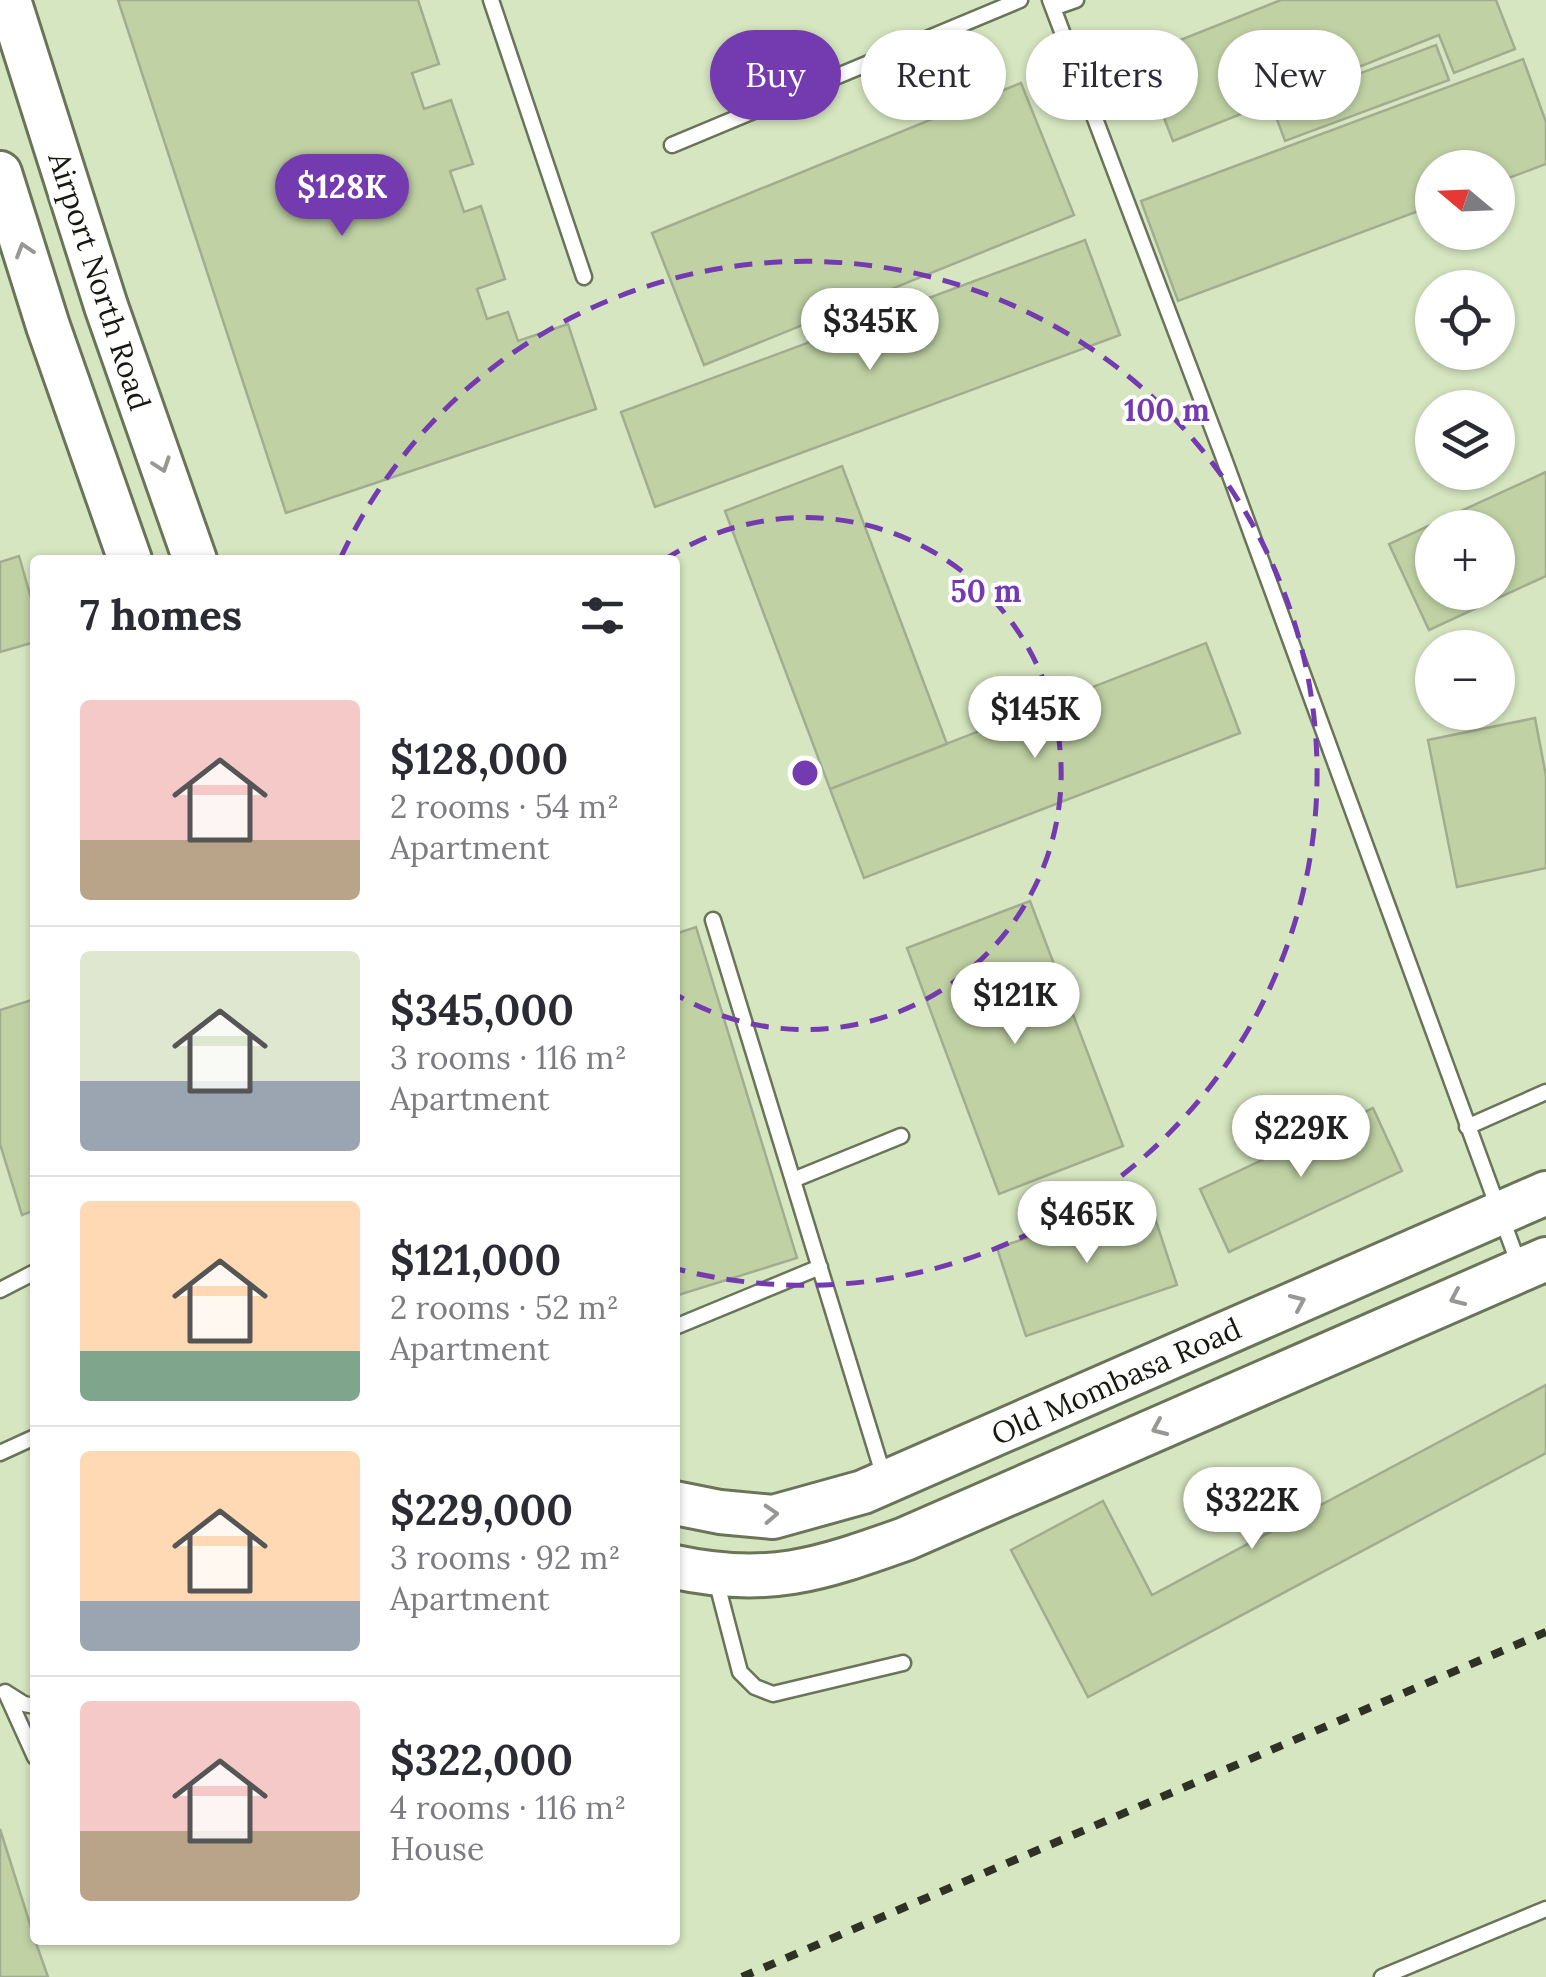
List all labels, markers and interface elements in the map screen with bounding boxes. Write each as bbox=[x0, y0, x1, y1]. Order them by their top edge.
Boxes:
chip: Buy bbox=[710, 30, 841, 120]
chip: Rent bbox=[861, 30, 1006, 120]
chip: Filters bbox=[1026, 30, 1198, 120]
chip: New bbox=[1218, 30, 1361, 120]
street label: Airport North Road bbox=[40, 146, 160, 415]
north arrow bbox=[1415, 150, 1515, 250]
map controls bbox=[1415, 150, 1515, 730]
pin: $128K bbox=[272, 154, 412, 239]
text: $128K bbox=[297, 166, 387, 207]
one-way arrow bbox=[15, 242, 36, 259]
button: locate bbox=[1415, 270, 1515, 370]
pin: $345K bbox=[800, 288, 940, 373]
text: $345K bbox=[823, 300, 917, 341]
button: layers bbox=[1415, 390, 1515, 490]
text: 100 m bbox=[1124, 391, 1210, 429]
one-way arrow bbox=[150, 455, 170, 472]
button: + bbox=[1415, 510, 1515, 610]
text: 50 m bbox=[951, 572, 1022, 610]
text: 7 homes bbox=[80, 588, 242, 642]
icon: filters bbox=[575, 588, 630, 643]
button: − bbox=[1415, 630, 1515, 730]
pin: $145K bbox=[965, 676, 1105, 761]
text: $145K bbox=[990, 688, 1080, 729]
text: $128,000 bbox=[390, 732, 568, 786]
icon: home bbox=[160, 740, 280, 860]
centre of rings bbox=[787, 755, 823, 791]
text: 2 rooms · 54 m² bbox=[390, 786, 619, 827]
text: Apartment bbox=[390, 827, 550, 868]
pin: $121K bbox=[945, 962, 1085, 1047]
text: $121K bbox=[973, 974, 1057, 1015]
text: $345,000 bbox=[390, 983, 574, 1037]
icon: home bbox=[160, 991, 280, 1111]
text: 3 rooms · 116 m² bbox=[390, 1037, 627, 1078]
text: Apartment bbox=[390, 1078, 550, 1119]
pin: $229K bbox=[1231, 1095, 1371, 1180]
text: $229K bbox=[1254, 1107, 1348, 1148]
pin: $465K bbox=[1017, 1181, 1157, 1266]
text: $465K bbox=[1040, 1193, 1134, 1234]
text: $121,000 bbox=[390, 1233, 561, 1287]
icon: home bbox=[160, 1241, 280, 1361]
one-way arrow bbox=[1449, 1286, 1467, 1306]
text: 2 rooms · 52 m² bbox=[390, 1287, 619, 1328]
one-way arrow bbox=[1288, 1294, 1306, 1314]
street label: Old Mombasa Road bbox=[985, 1309, 1247, 1453]
text: Apartment bbox=[390, 1328, 550, 1369]
one-way arrow bbox=[1151, 1416, 1169, 1436]
pin: $322K bbox=[1182, 1467, 1322, 1552]
text: $322K bbox=[1205, 1479, 1299, 1520]
text: $229,000 bbox=[390, 1483, 573, 1537]
icon: home bbox=[160, 1491, 280, 1611]
one-way arrow bbox=[763, 1504, 779, 1525]
text: 3 rooms · 92 m² bbox=[390, 1537, 621, 1578]
text: Apartment bbox=[390, 1578, 550, 1619]
text: $322,000 bbox=[390, 1733, 573, 1787]
icon: home bbox=[160, 1741, 280, 1861]
text: 4 rooms · 116 m² bbox=[390, 1787, 626, 1828]
text: House bbox=[390, 1828, 484, 1869]

